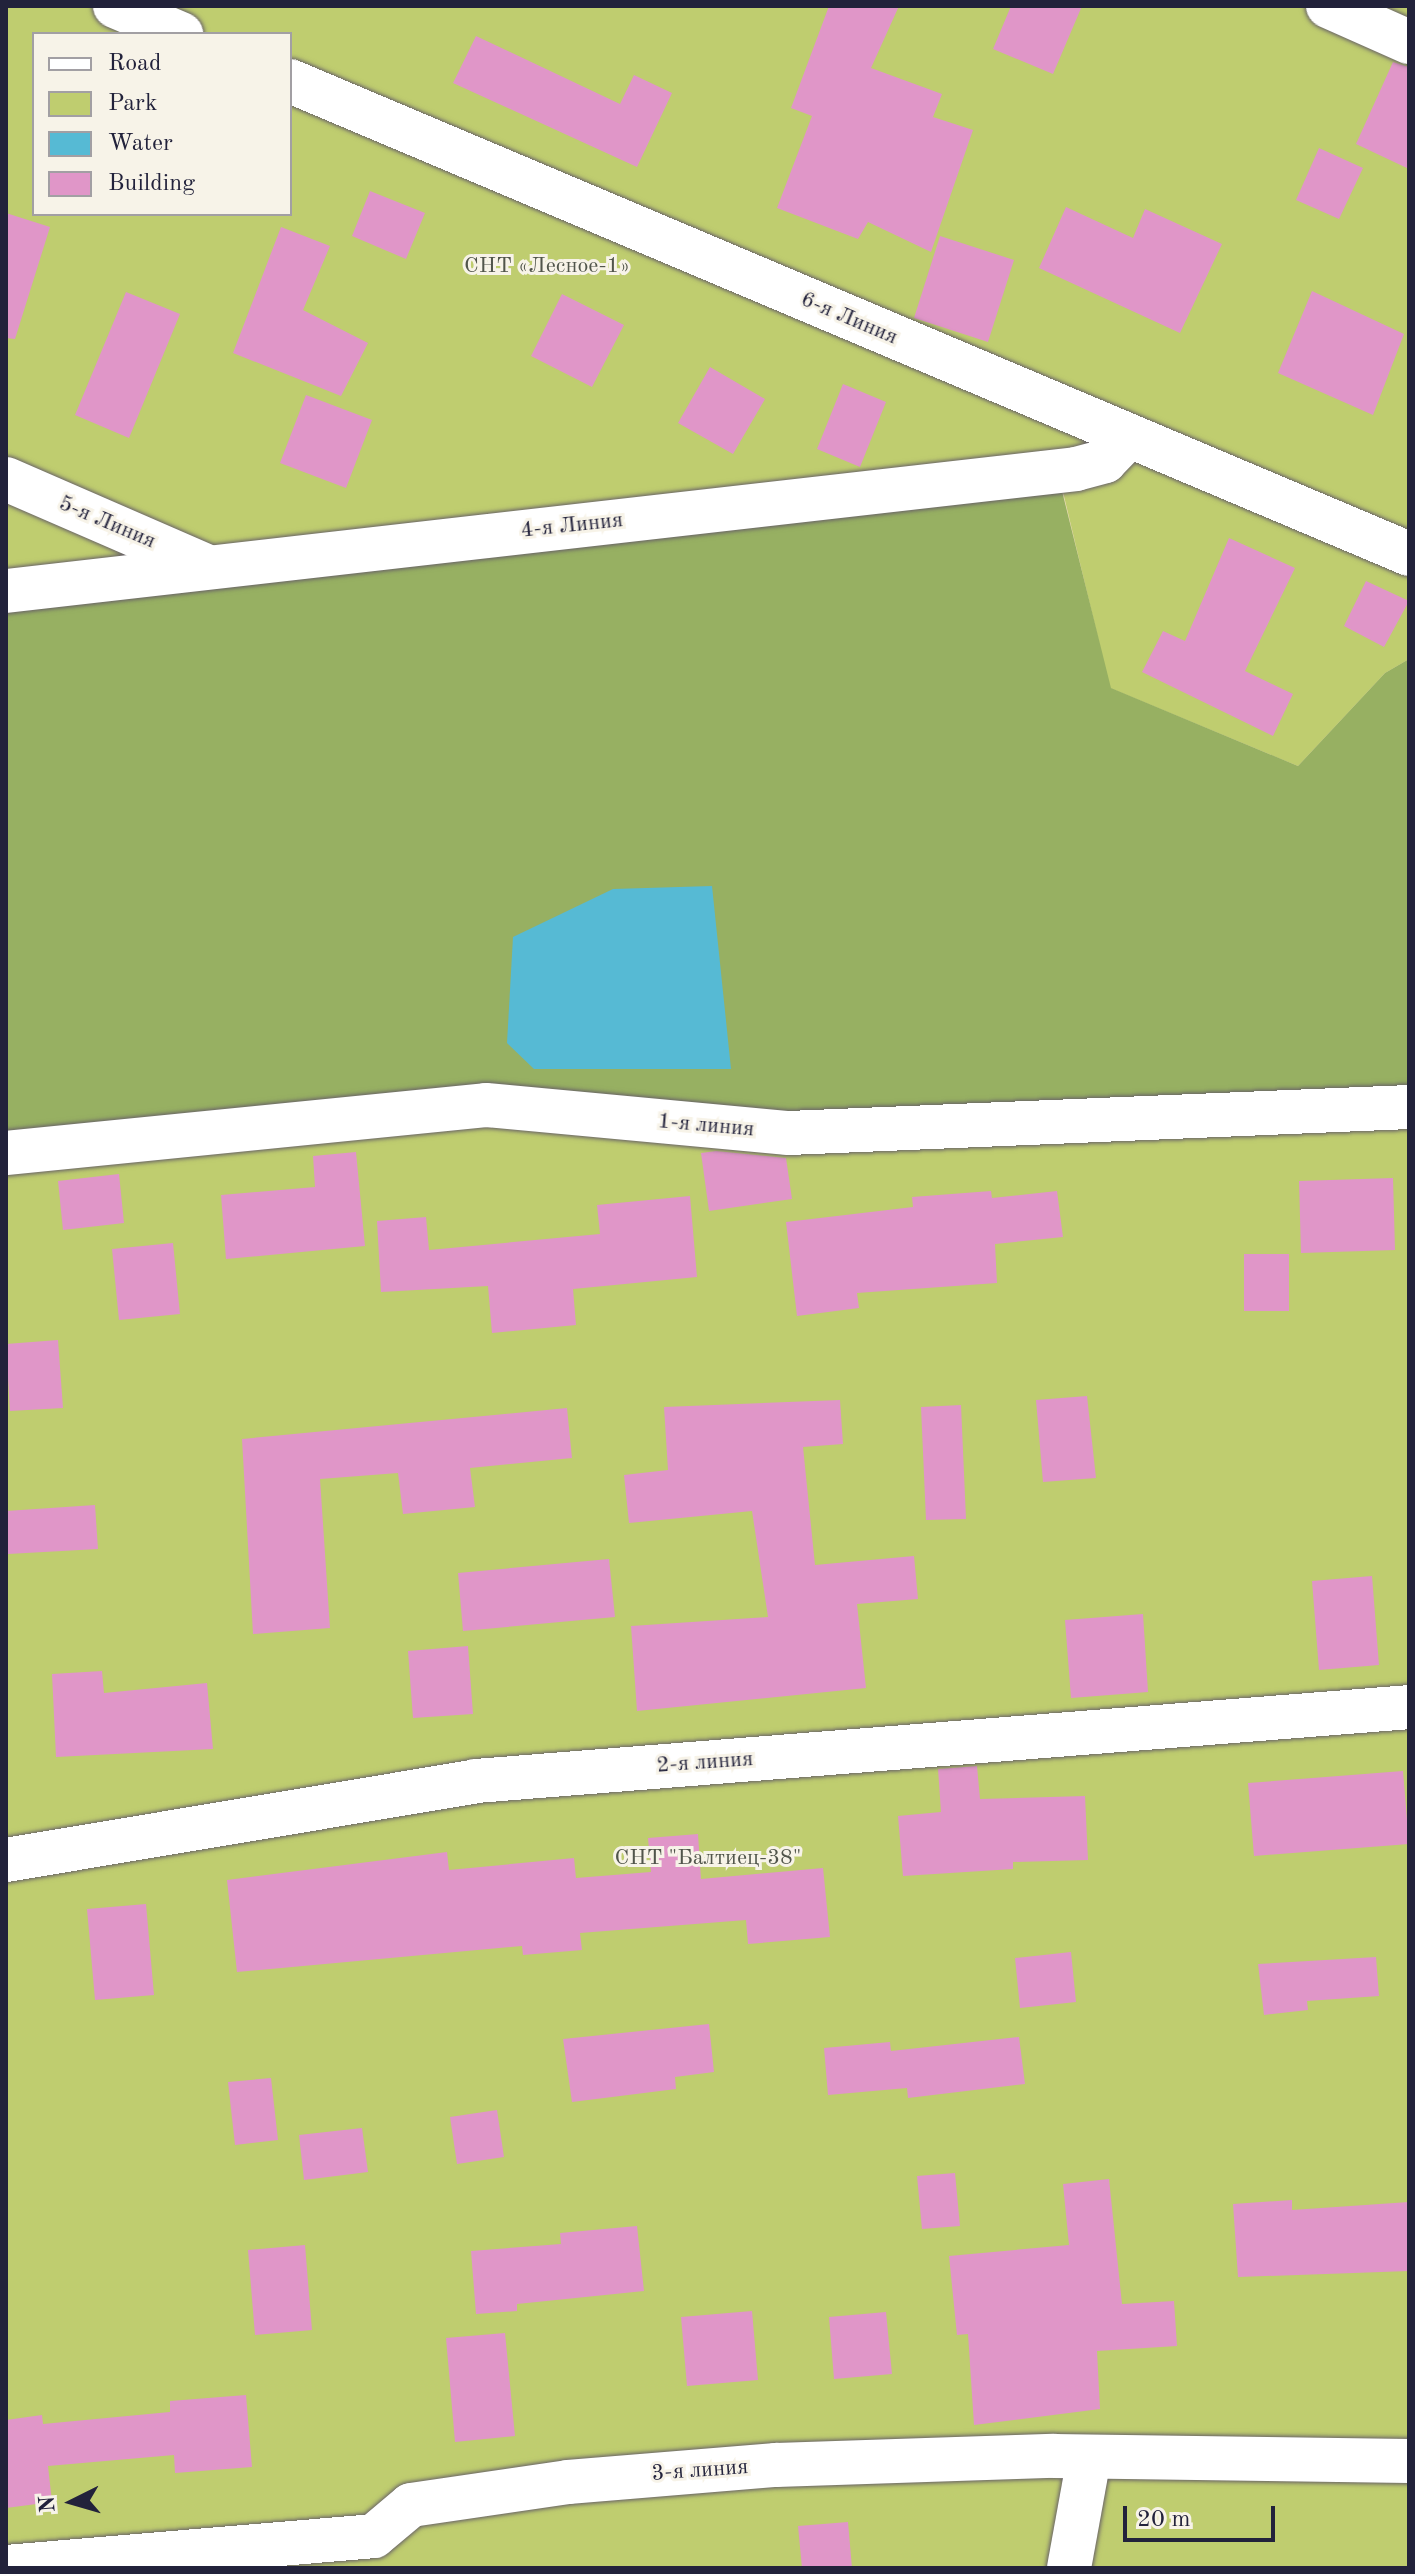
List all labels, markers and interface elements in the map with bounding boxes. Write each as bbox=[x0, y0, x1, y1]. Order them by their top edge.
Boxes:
legend bbox=[32, 32, 292, 216]
text: Road bbox=[108, 52, 161, 76]
text: Park bbox=[108, 92, 157, 116]
text: Water bbox=[108, 132, 173, 156]
text: Building bbox=[108, 172, 195, 196]
park label: СНТ «Лесное-1» bbox=[464, 254, 630, 280]
street label: 6-я Линия bbox=[797, 287, 901, 351]
street label: 5-я Линия bbox=[55, 491, 159, 555]
street label: 4-я Линия bbox=[520, 508, 624, 544]
street label: 1-я линия bbox=[657, 1109, 755, 1143]
street label: 2-я линия bbox=[656, 1746, 754, 1780]
park label: СНТ "Балтиец-38" bbox=[615, 1846, 801, 1872]
street label: 3-я линия bbox=[651, 2454, 749, 2488]
north arrow bbox=[32, 2462, 112, 2542]
scale bar bbox=[1127, 2490, 1279, 2540]
text: N bbox=[36, 2495, 60, 2513]
text: 20 m bbox=[1137, 2508, 1191, 2532]

